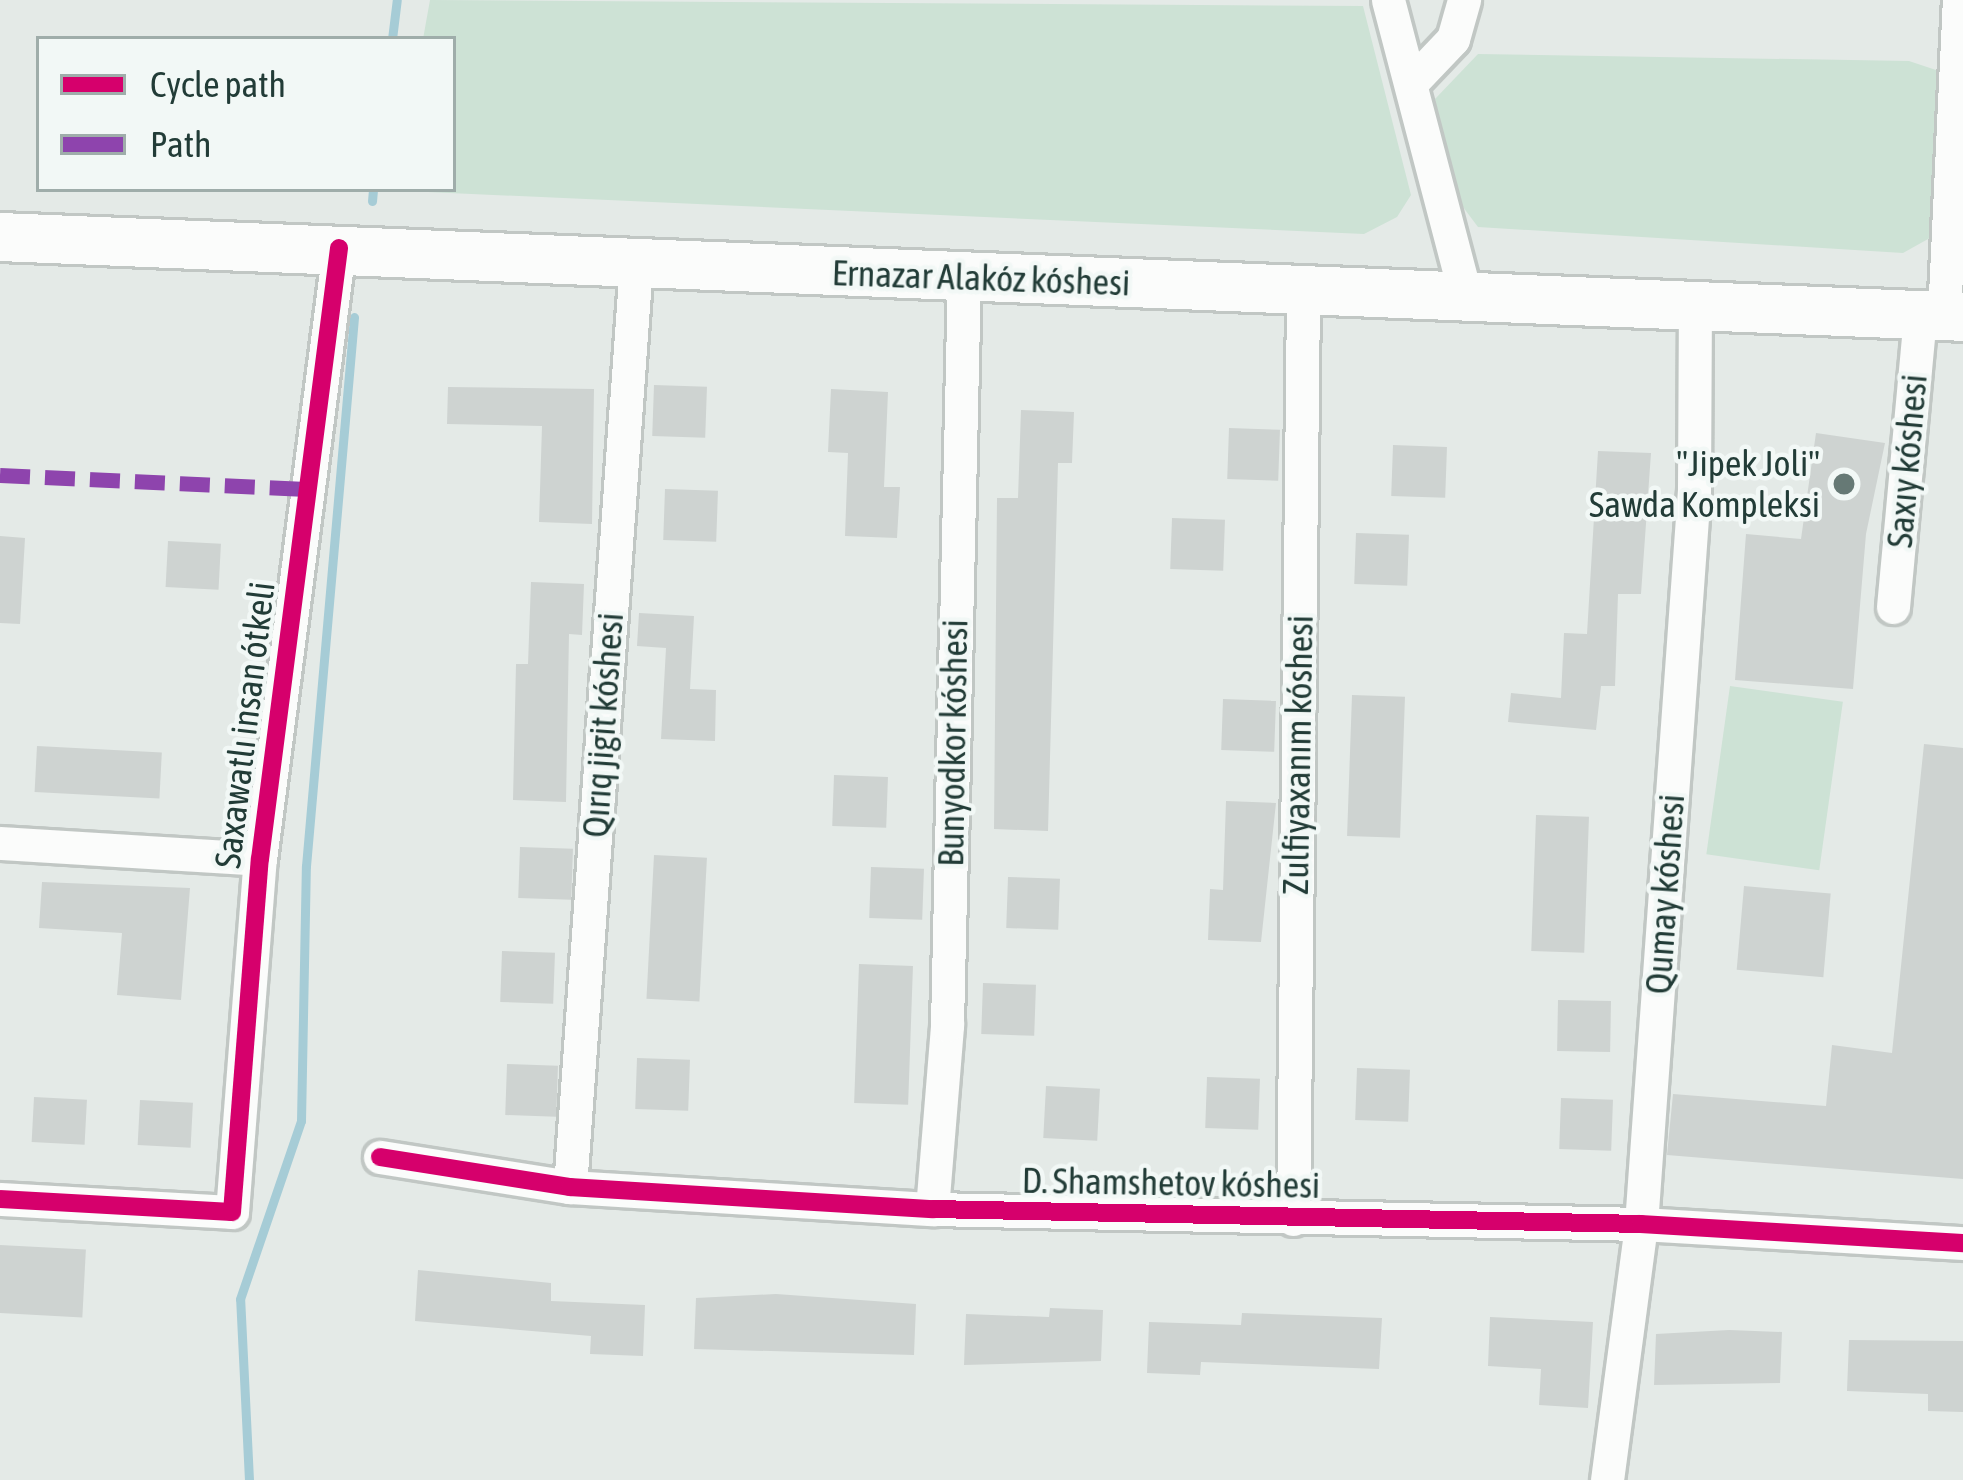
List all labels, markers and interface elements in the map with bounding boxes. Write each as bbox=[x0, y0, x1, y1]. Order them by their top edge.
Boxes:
legend bbox=[36, 36, 456, 192]
text: Cycle path bbox=[150, 63, 286, 105]
text: Path bbox=[150, 123, 212, 165]
street label: Ernazar Alakóz kóshesi bbox=[831, 251, 1131, 305]
street label: Saxıy kóshesi bbox=[1878, 372, 1936, 550]
place label: "Jipek Joli" Sawda Kompleksi bbox=[1589, 441, 1820, 526]
marker: "Jipek Joli" Sawda Kompleksi bbox=[1831, 471, 1857, 497]
street label: Saxawatlı insan ótkeli bbox=[206, 579, 284, 871]
street label: Qırıq jigit kóshesi bbox=[574, 611, 632, 839]
street label: Zulfiyaxanım kóshesi bbox=[1274, 615, 1322, 895]
street label: Bunyodkor kóshesi bbox=[929, 619, 977, 867]
street label: Qumay kóshesi bbox=[1636, 793, 1694, 995]
street label: D. Shamshetov kóshesi bbox=[1021, 1159, 1321, 1207]

